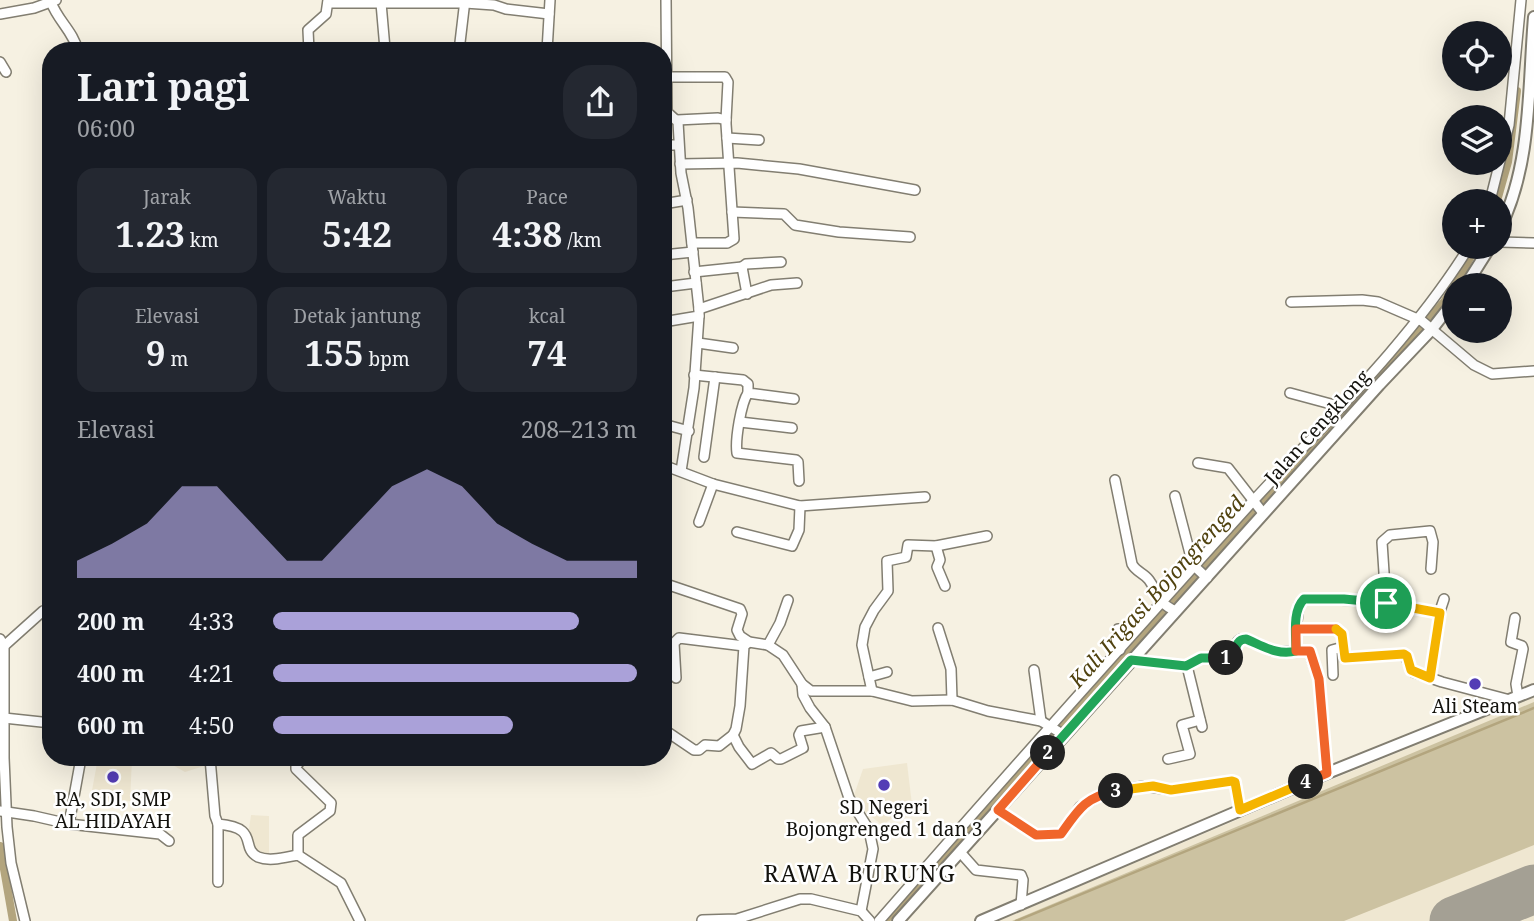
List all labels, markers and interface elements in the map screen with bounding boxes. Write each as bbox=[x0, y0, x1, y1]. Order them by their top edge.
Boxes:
map controls bbox=[1442, 21, 1512, 343]
button: locate bbox=[1442, 21, 1512, 91]
text: Lari pagi bbox=[77, 60, 250, 112]
button: share bbox=[563, 65, 637, 139]
button: layers bbox=[1442, 105, 1512, 175]
text: 06:00 bbox=[77, 112, 135, 144]
text: Jarak bbox=[143, 184, 191, 210]
text: Waktu bbox=[327, 184, 387, 210]
text: Pace bbox=[526, 184, 568, 210]
button: + bbox=[1442, 189, 1512, 259]
text: 1.23 bbox=[115, 210, 185, 257]
text: 5:42 bbox=[322, 210, 392, 257]
text: 4:38 bbox=[492, 210, 562, 257]
text: km bbox=[185, 227, 219, 253]
text: /km bbox=[562, 227, 602, 253]
button: − bbox=[1442, 273, 1512, 343]
text: Elevasi bbox=[135, 303, 199, 329]
text: Detak jantung bbox=[293, 303, 421, 329]
text: kcal bbox=[529, 303, 565, 329]
text: 9 bbox=[146, 329, 165, 376]
text: 155 bbox=[304, 329, 364, 376]
text: 74 bbox=[527, 329, 567, 376]
text: m bbox=[165, 346, 188, 372]
text: bpm bbox=[364, 346, 410, 372]
street label: Jalan Cengklong bbox=[1258, 364, 1376, 491]
text: Elevasi bbox=[77, 413, 155, 445]
text: 208–213 m bbox=[521, 413, 637, 445]
water label: Kali Irigasi Bojongrenged bbox=[1062, 489, 1251, 694]
pin bbox=[1356, 573, 1416, 633]
icon: arrive bbox=[1367, 584, 1405, 622]
text: 200 m bbox=[77, 605, 145, 637]
text: 4:33 bbox=[189, 605, 234, 637]
pin: 1 bbox=[1208, 640, 1244, 676]
text: 1 bbox=[1220, 644, 1231, 670]
text: 400 m bbox=[77, 657, 145, 689]
text: 4:21 bbox=[189, 657, 234, 689]
marker: Ali Steam bbox=[1467, 676, 1483, 692]
place label: Ali Steam bbox=[1432, 693, 1518, 719]
text: 600 m bbox=[77, 709, 145, 741]
text: 4:50 bbox=[189, 709, 234, 741]
pin: 2 bbox=[1030, 736, 1066, 770]
text: 2 bbox=[1042, 739, 1053, 765]
pin: 4 bbox=[1288, 764, 1324, 800]
text: 4 bbox=[1300, 768, 1311, 794]
marker: RA, SDI, SMP AL HIDAYAH bbox=[105, 769, 121, 785]
pin: 3 bbox=[1098, 774, 1134, 808]
marker: SD Negeri Bojongrenged 1 dan 3 bbox=[876, 777, 892, 793]
text: 3 bbox=[1110, 777, 1121, 803]
place label: RA, SDI, SMP AL HIDAYAH bbox=[55, 786, 171, 834]
place label: SD Negeri Bojongrenged 1 dan 3 bbox=[786, 794, 982, 842]
district label: RAWA BURUNG bbox=[763, 857, 957, 889]

